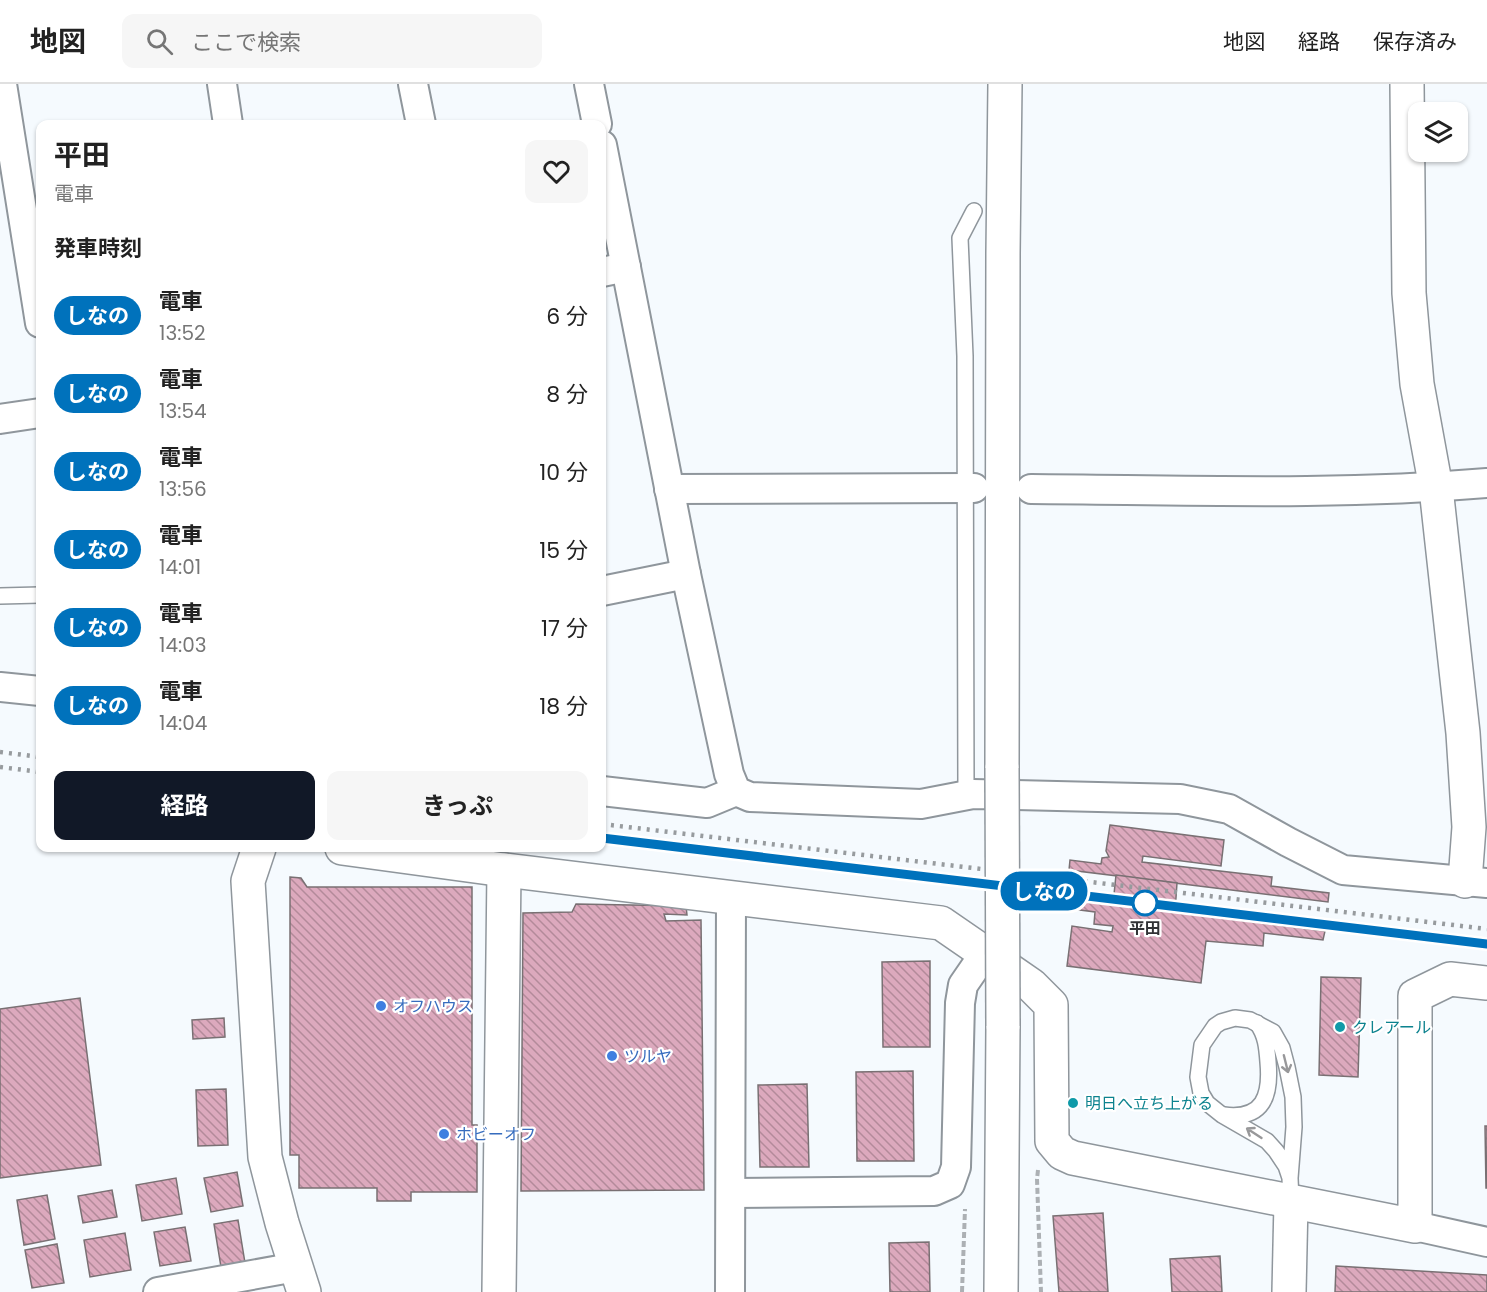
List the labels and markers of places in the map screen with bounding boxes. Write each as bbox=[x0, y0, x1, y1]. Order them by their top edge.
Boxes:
marker: 平田 bbox=[1132, 890, 1158, 916]
place label: 平田 bbox=[1129, 917, 1161, 940]
place label: オフハウス bbox=[393, 995, 473, 1018]
marker: オフハウス bbox=[374, 999, 388, 1013]
place label: クレアール bbox=[1352, 1016, 1431, 1039]
marker: クレアール bbox=[1333, 1020, 1347, 1034]
place label: ツルヤ bbox=[624, 1045, 672, 1068]
marker: ツルヤ bbox=[605, 1049, 619, 1063]
place label: 明日へ立ち上がる bbox=[1085, 1092, 1213, 1115]
marker: 明日へ立ち上がる bbox=[1066, 1096, 1080, 1110]
place label: ホビーオフ bbox=[456, 1123, 536, 1146]
marker: ホビーオフ bbox=[437, 1127, 451, 1141]

